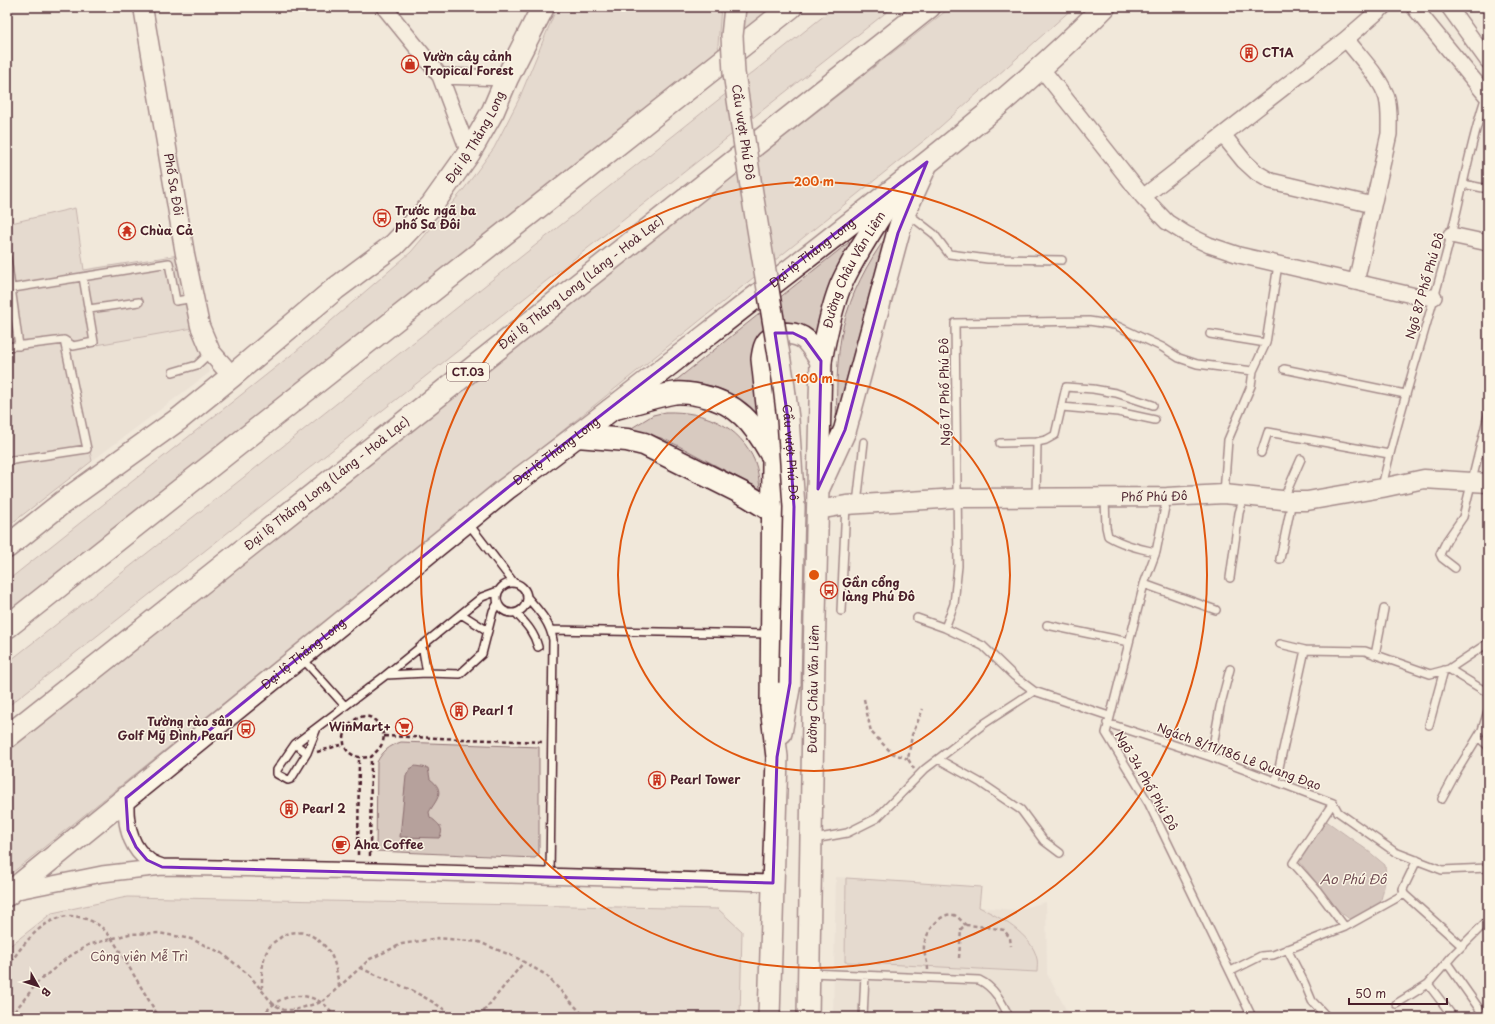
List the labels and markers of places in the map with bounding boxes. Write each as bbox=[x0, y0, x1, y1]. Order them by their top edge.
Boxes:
building icon: CT1A bbox=[1239, 43, 1259, 63]
place label: CT1A bbox=[1262, 43, 1294, 61]
place label: Vườn cây cảnh Tropical Forest bbox=[423, 47, 514, 79]
shop icon: Vườn cây cảnh Tropical Forest bbox=[400, 54, 420, 74]
place label: Trước ngã ba phố Sa Đôi bbox=[395, 201, 477, 233]
bus stop icon: Trước ngã ba phố Sa Đôi bbox=[372, 208, 392, 228]
temple icon: Chùa Cả bbox=[117, 221, 137, 241]
place label: Chùa Cả bbox=[140, 221, 194, 239]
centre of rings bbox=[807, 568, 821, 582]
place label: Gần cổng làng Phú Đô bbox=[842, 573, 915, 605]
bus stop icon: Gần cổng làng Phú Đô bbox=[819, 580, 839, 600]
building icon: Pearl 1 bbox=[449, 701, 469, 721]
place label: Pearl 1 bbox=[472, 701, 513, 719]
place label: Tường rào sân Golf Mỹ Đình Pearl bbox=[118, 712, 233, 744]
place label: WinMart+ bbox=[329, 717, 391, 735]
supermarket icon: WinMart+ bbox=[394, 717, 414, 737]
bus stop icon: Tường rào sân Golf Mỹ Đình Pearl bbox=[236, 719, 256, 739]
building icon: Pearl Tower bbox=[647, 770, 667, 790]
place label: Pearl Tower bbox=[670, 770, 741, 788]
building icon: Pearl 2 bbox=[279, 799, 299, 819]
place label: Pearl 2 bbox=[302, 799, 346, 817]
cafe icon: Aha Coffee bbox=[331, 835, 351, 855]
place label: Aha Coffee bbox=[354, 835, 424, 853]

